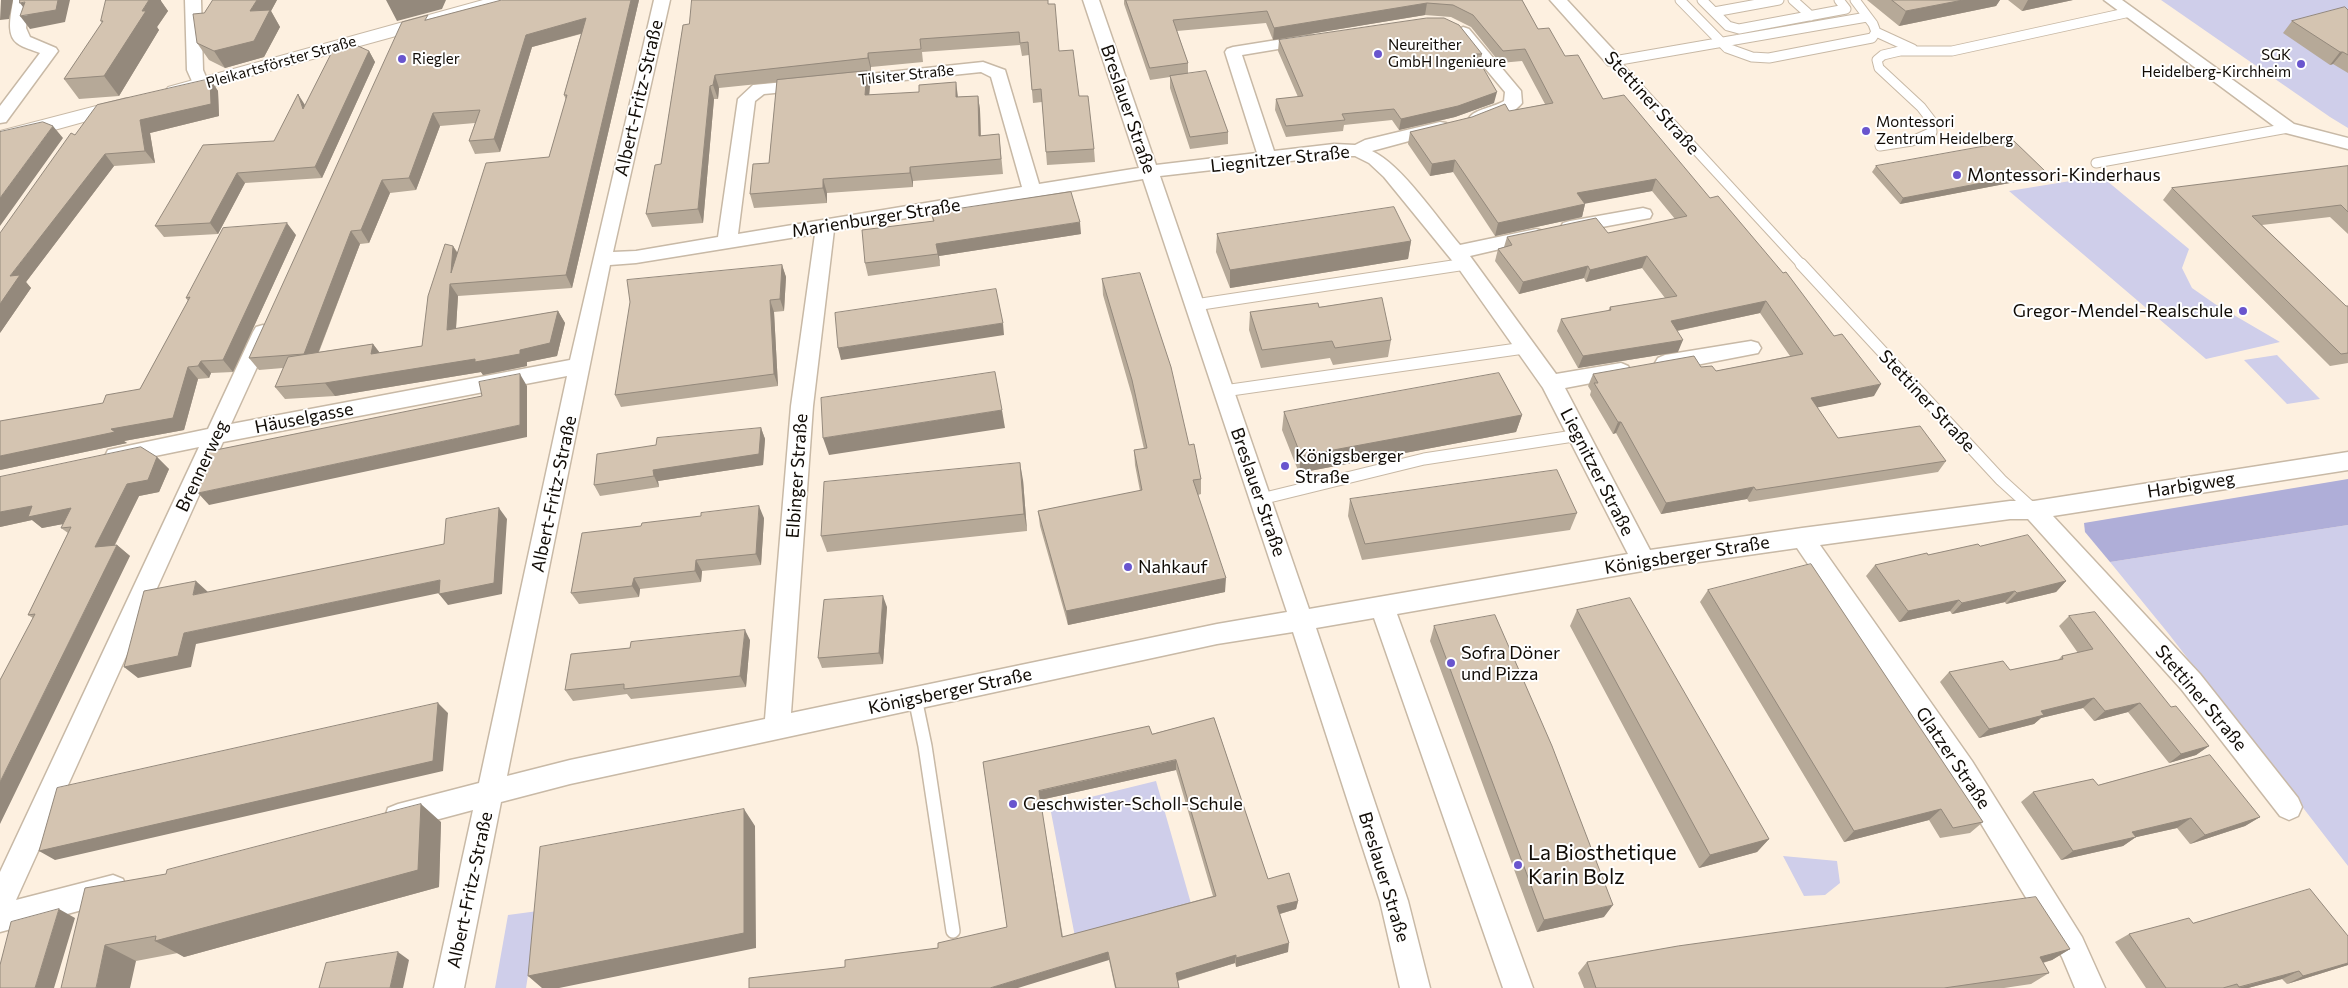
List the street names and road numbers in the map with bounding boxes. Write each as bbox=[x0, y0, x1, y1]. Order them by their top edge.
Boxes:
street label: Albert-Fritz-Straße bbox=[611, 18, 667, 178]
street label: Pleikartsförster Straße bbox=[204, 32, 358, 92]
street label: Breslauer Straße bbox=[1096, 42, 1160, 176]
street label: Stettiner Straße bbox=[1600, 47, 1704, 159]
street label: Tilsiter Straße bbox=[857, 61, 955, 89]
street label: Liegnitzer Straße bbox=[1209, 141, 1351, 177]
street label: Marienburger Straße bbox=[790, 194, 962, 242]
street label: Stettiner Straße bbox=[1874, 346, 1980, 456]
street label: Häuselgasse bbox=[253, 398, 355, 438]
street label: Liegnitzer Straße bbox=[1556, 405, 1638, 539]
street label: Elbinger Straße bbox=[782, 413, 812, 539]
street label: Albert-Fritz-Straße bbox=[527, 414, 581, 574]
street label: Brennerweg bbox=[171, 417, 233, 515]
street label: Breslauer Straße bbox=[1226, 425, 1290, 559]
street label: Harbigweg bbox=[2146, 467, 2236, 503]
street label: Königsberger Straße bbox=[1603, 531, 1771, 579]
street label: Stettiner Straße bbox=[2150, 641, 2252, 755]
street label: Königsberger Straße bbox=[866, 663, 1034, 719]
street label: Glatzer Straße bbox=[1911, 703, 1995, 813]
street label: Breslauer Straße bbox=[1354, 809, 1414, 945]
street label: Albert-Fritz-Straße bbox=[443, 810, 497, 970]

